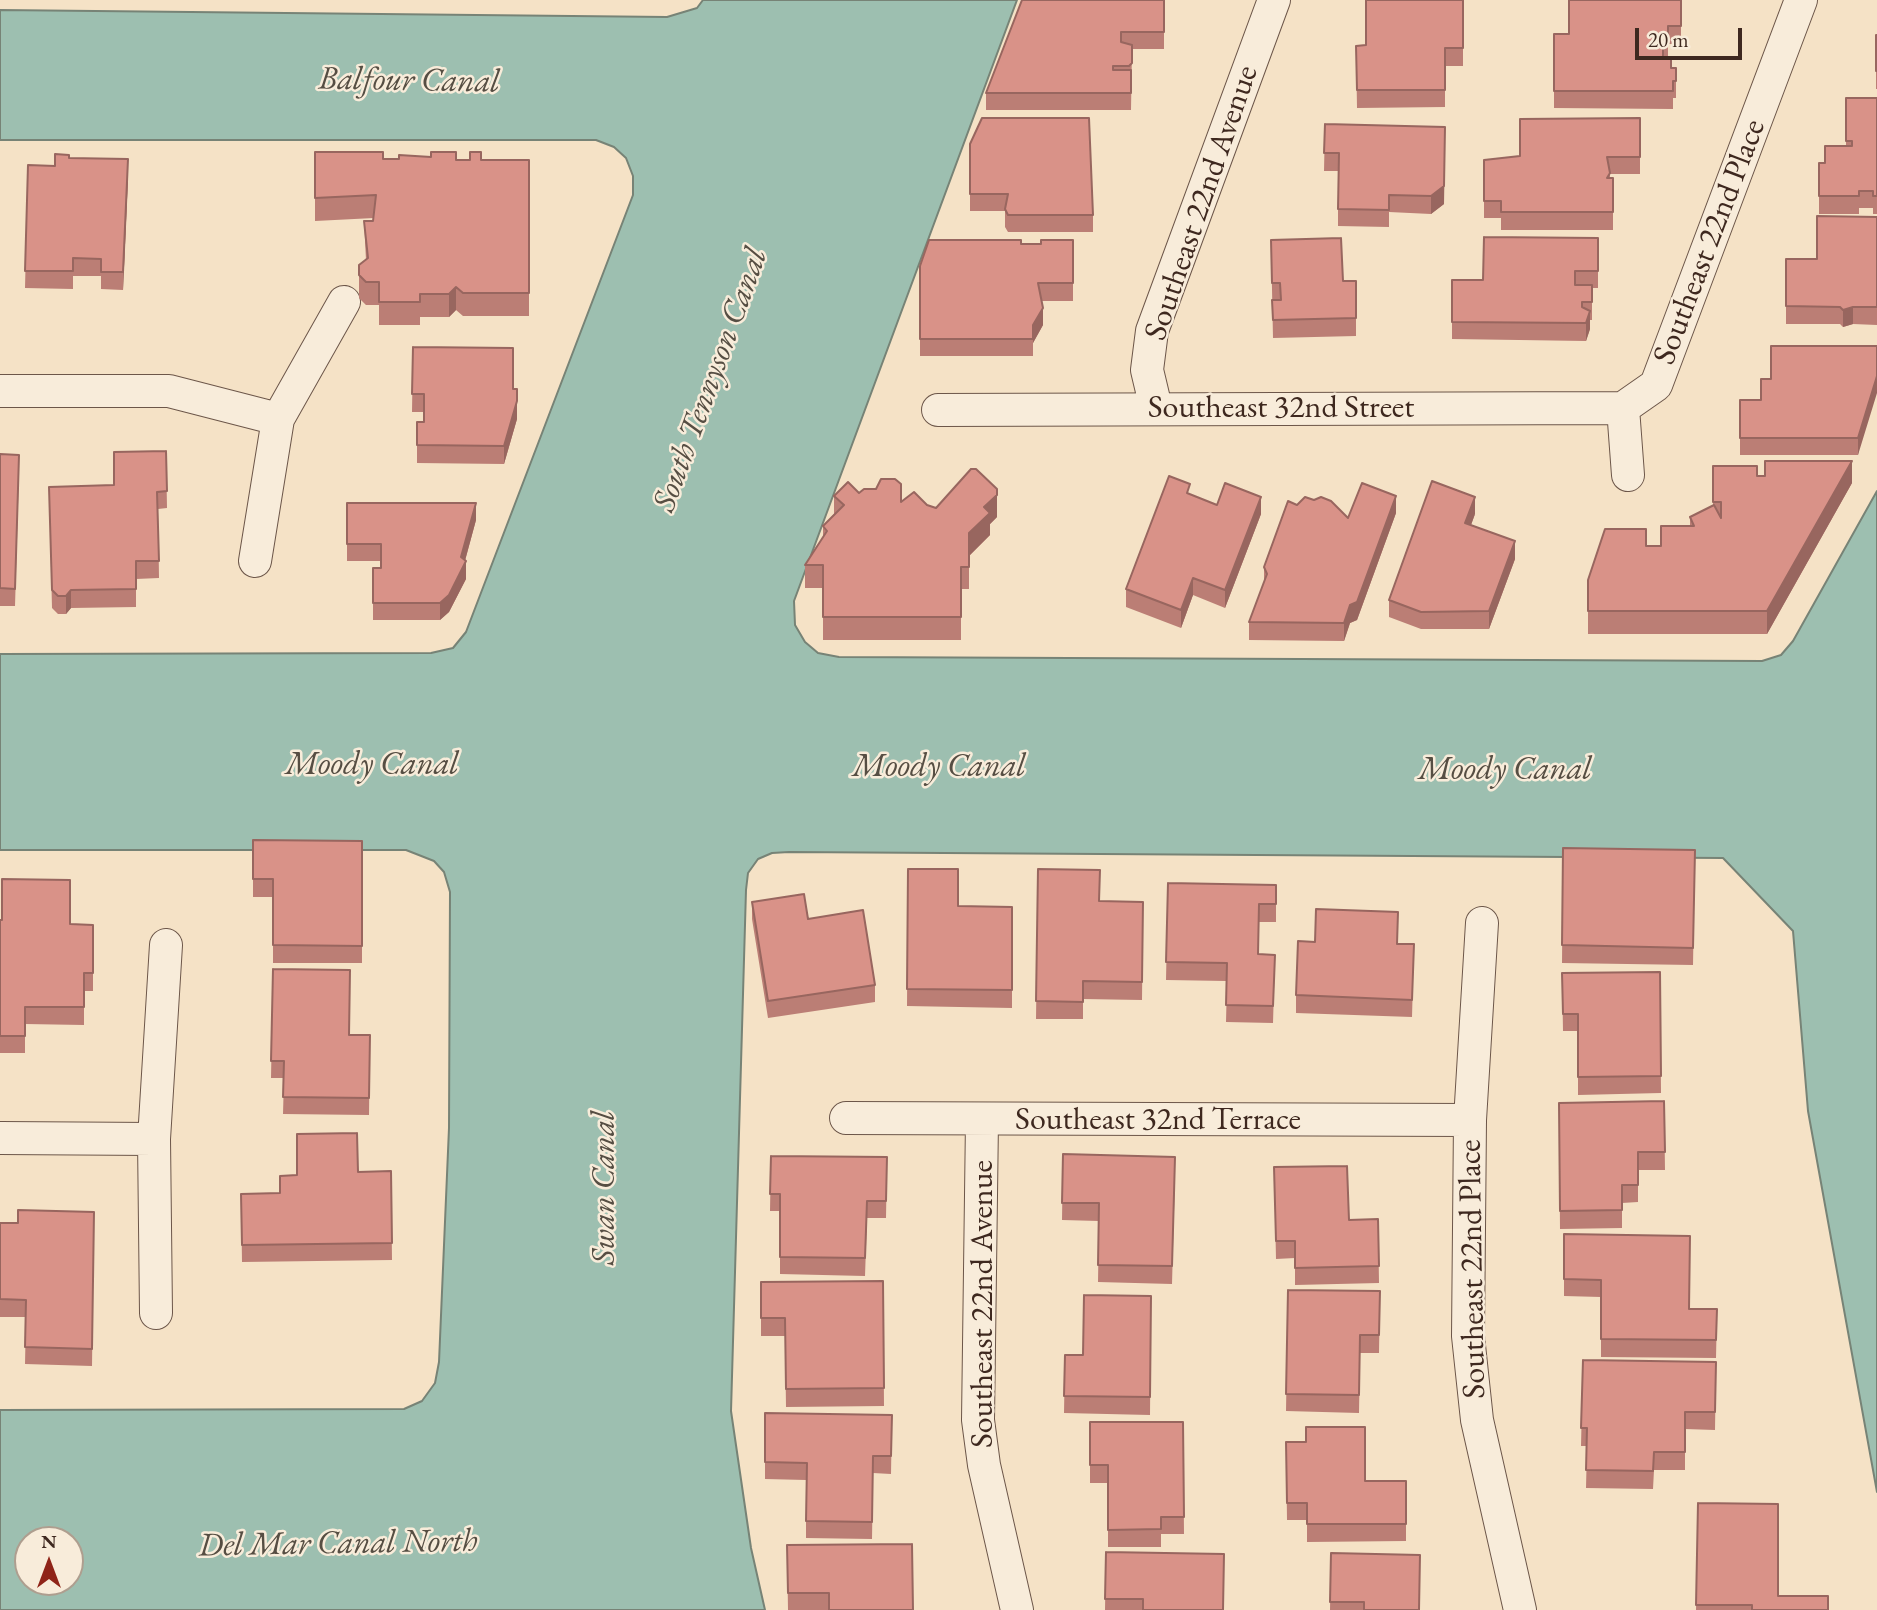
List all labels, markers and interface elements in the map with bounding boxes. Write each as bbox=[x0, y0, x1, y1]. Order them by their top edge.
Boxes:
scale bar bbox=[1639, 14, 1746, 58]
text: 20 m bbox=[1648, 26, 1689, 53]
water label: Balfour Canal bbox=[318, 60, 500, 102]
street label: Southeast 22nd Avenue bbox=[1137, 61, 1267, 345]
street label: Southeast 22nd Place bbox=[1646, 114, 1774, 370]
water label: South Tennyson Canal bbox=[645, 243, 777, 517]
street label: Southeast 32nd Street bbox=[1148, 389, 1414, 427]
water label: Moody Canal bbox=[285, 745, 459, 785]
water label: Moody Canal bbox=[852, 747, 1026, 787]
water label: Moody Canal bbox=[1418, 750, 1592, 790]
street label: Southeast 32nd Terrace bbox=[1015, 1101, 1301, 1139]
water label: Swan Canal bbox=[585, 1111, 625, 1265]
street label: Southeast 22nd Place bbox=[1452, 1139, 1494, 1399]
street label: Southeast 22nd Avenue bbox=[964, 1160, 1002, 1448]
water label: Del Mar Canal North bbox=[198, 1522, 478, 1566]
north arrow bbox=[14, 1526, 84, 1596]
text: N bbox=[41, 1529, 57, 1554]

